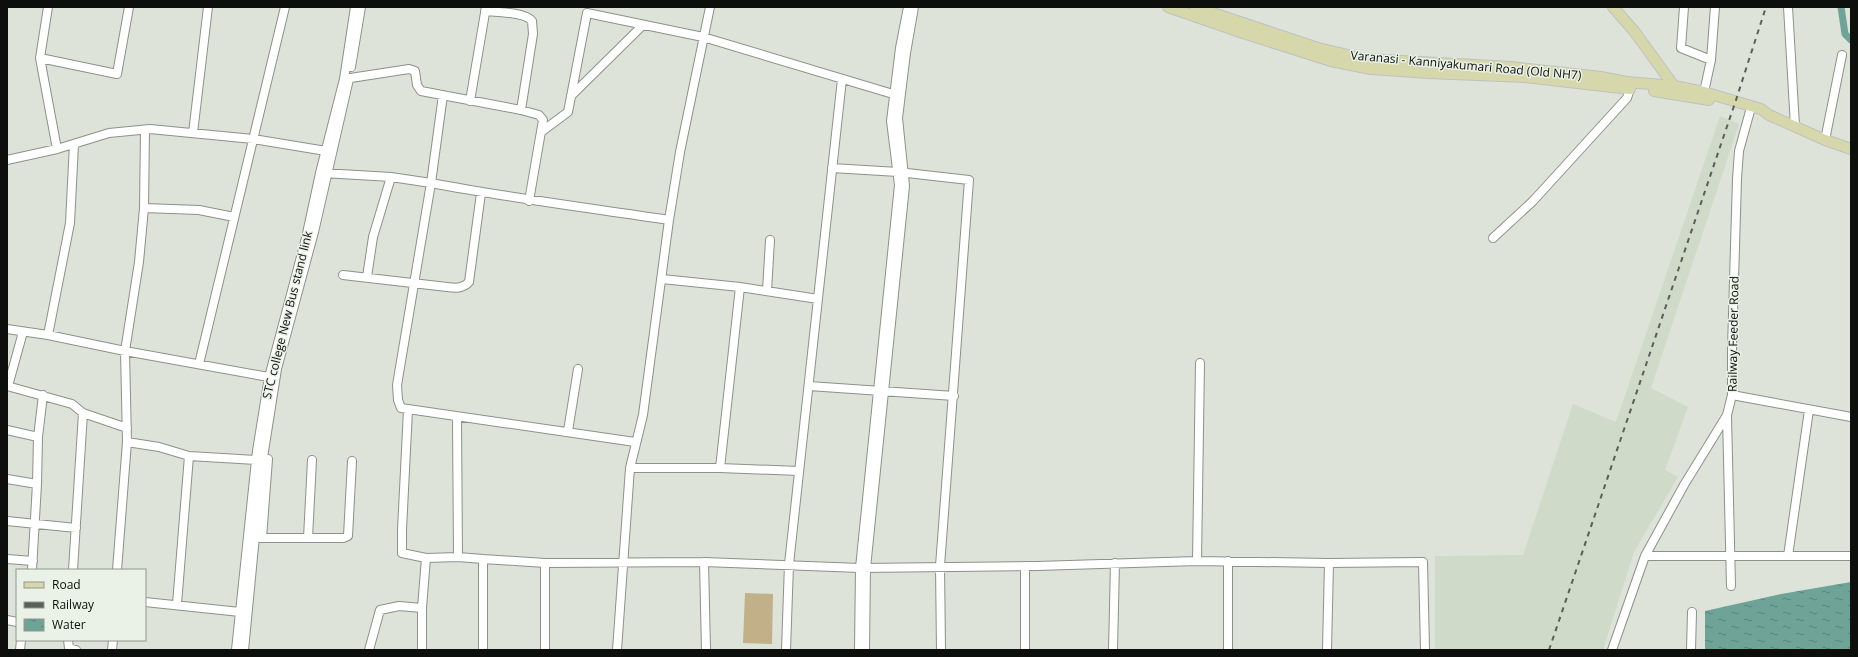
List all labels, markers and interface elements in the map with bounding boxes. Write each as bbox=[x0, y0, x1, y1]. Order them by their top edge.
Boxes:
street label: Varanasi - Kanniyakumari Road (Old NH7) bbox=[1350, 46, 1583, 84]
street label: STC college New Bus stand link bbox=[258, 229, 316, 401]
street label: Railway Feeder Road bbox=[1723, 276, 1743, 392]
legend bbox=[16, 569, 146, 641]
text: Road bbox=[52, 576, 81, 593]
text: Railway bbox=[52, 596, 95, 613]
text: Water bbox=[52, 616, 86, 633]

